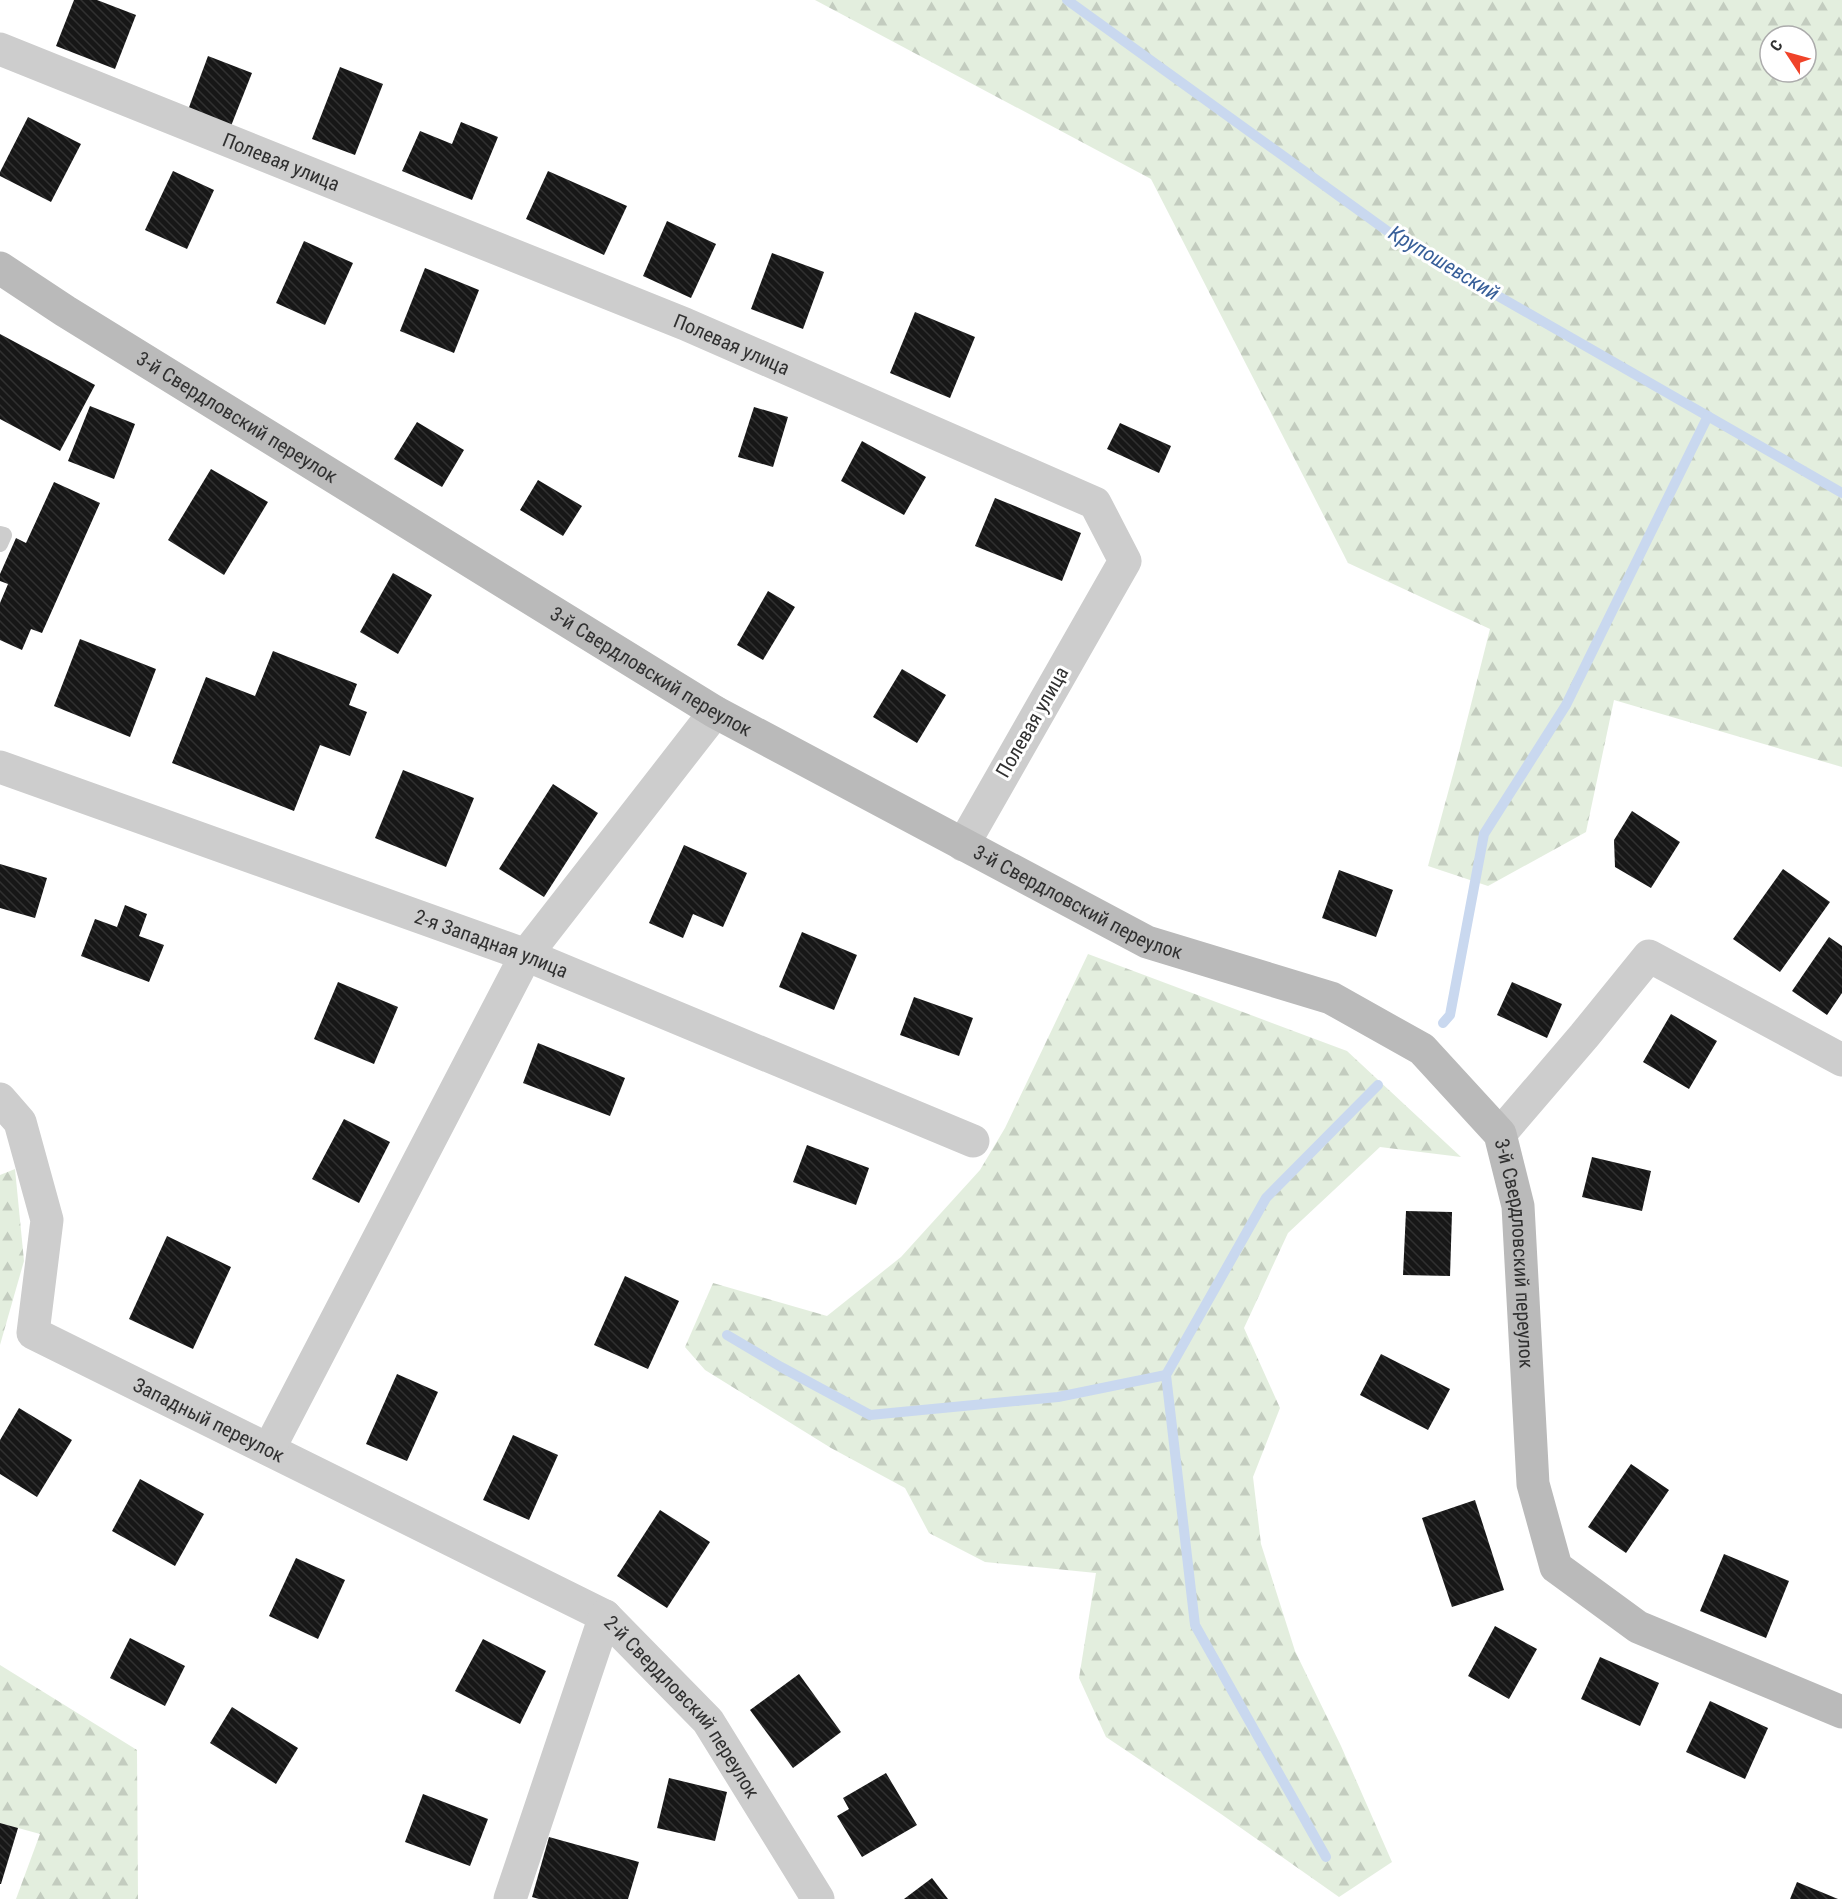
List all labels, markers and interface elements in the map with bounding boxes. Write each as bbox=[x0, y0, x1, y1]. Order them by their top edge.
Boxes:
north arrow bbox=[1758, 24, 1818, 84]
text: С bbox=[1766, 36, 1787, 55]
street label: Полевая улица bbox=[219, 128, 343, 196]
water label: Крупошевский bbox=[1385, 221, 1503, 305]
street label: Полевая улица bbox=[670, 309, 793, 380]
street label: 3-й Свердловский переулок bbox=[132, 346, 342, 488]
street label: 3-й Свердловский переулок bbox=[546, 601, 756, 742]
street label: Полевая улица bbox=[991, 662, 1073, 782]
street label: 3-й Свердловский переулок bbox=[969, 840, 1186, 964]
street label: 2-я Западная улица bbox=[411, 904, 572, 983]
street label: 3-й Свердловский переулок bbox=[1490, 1136, 1539, 1369]
street label: Западный переулок bbox=[129, 1372, 289, 1468]
street label: 2-й Свердловский переулок bbox=[599, 1611, 765, 1803]

